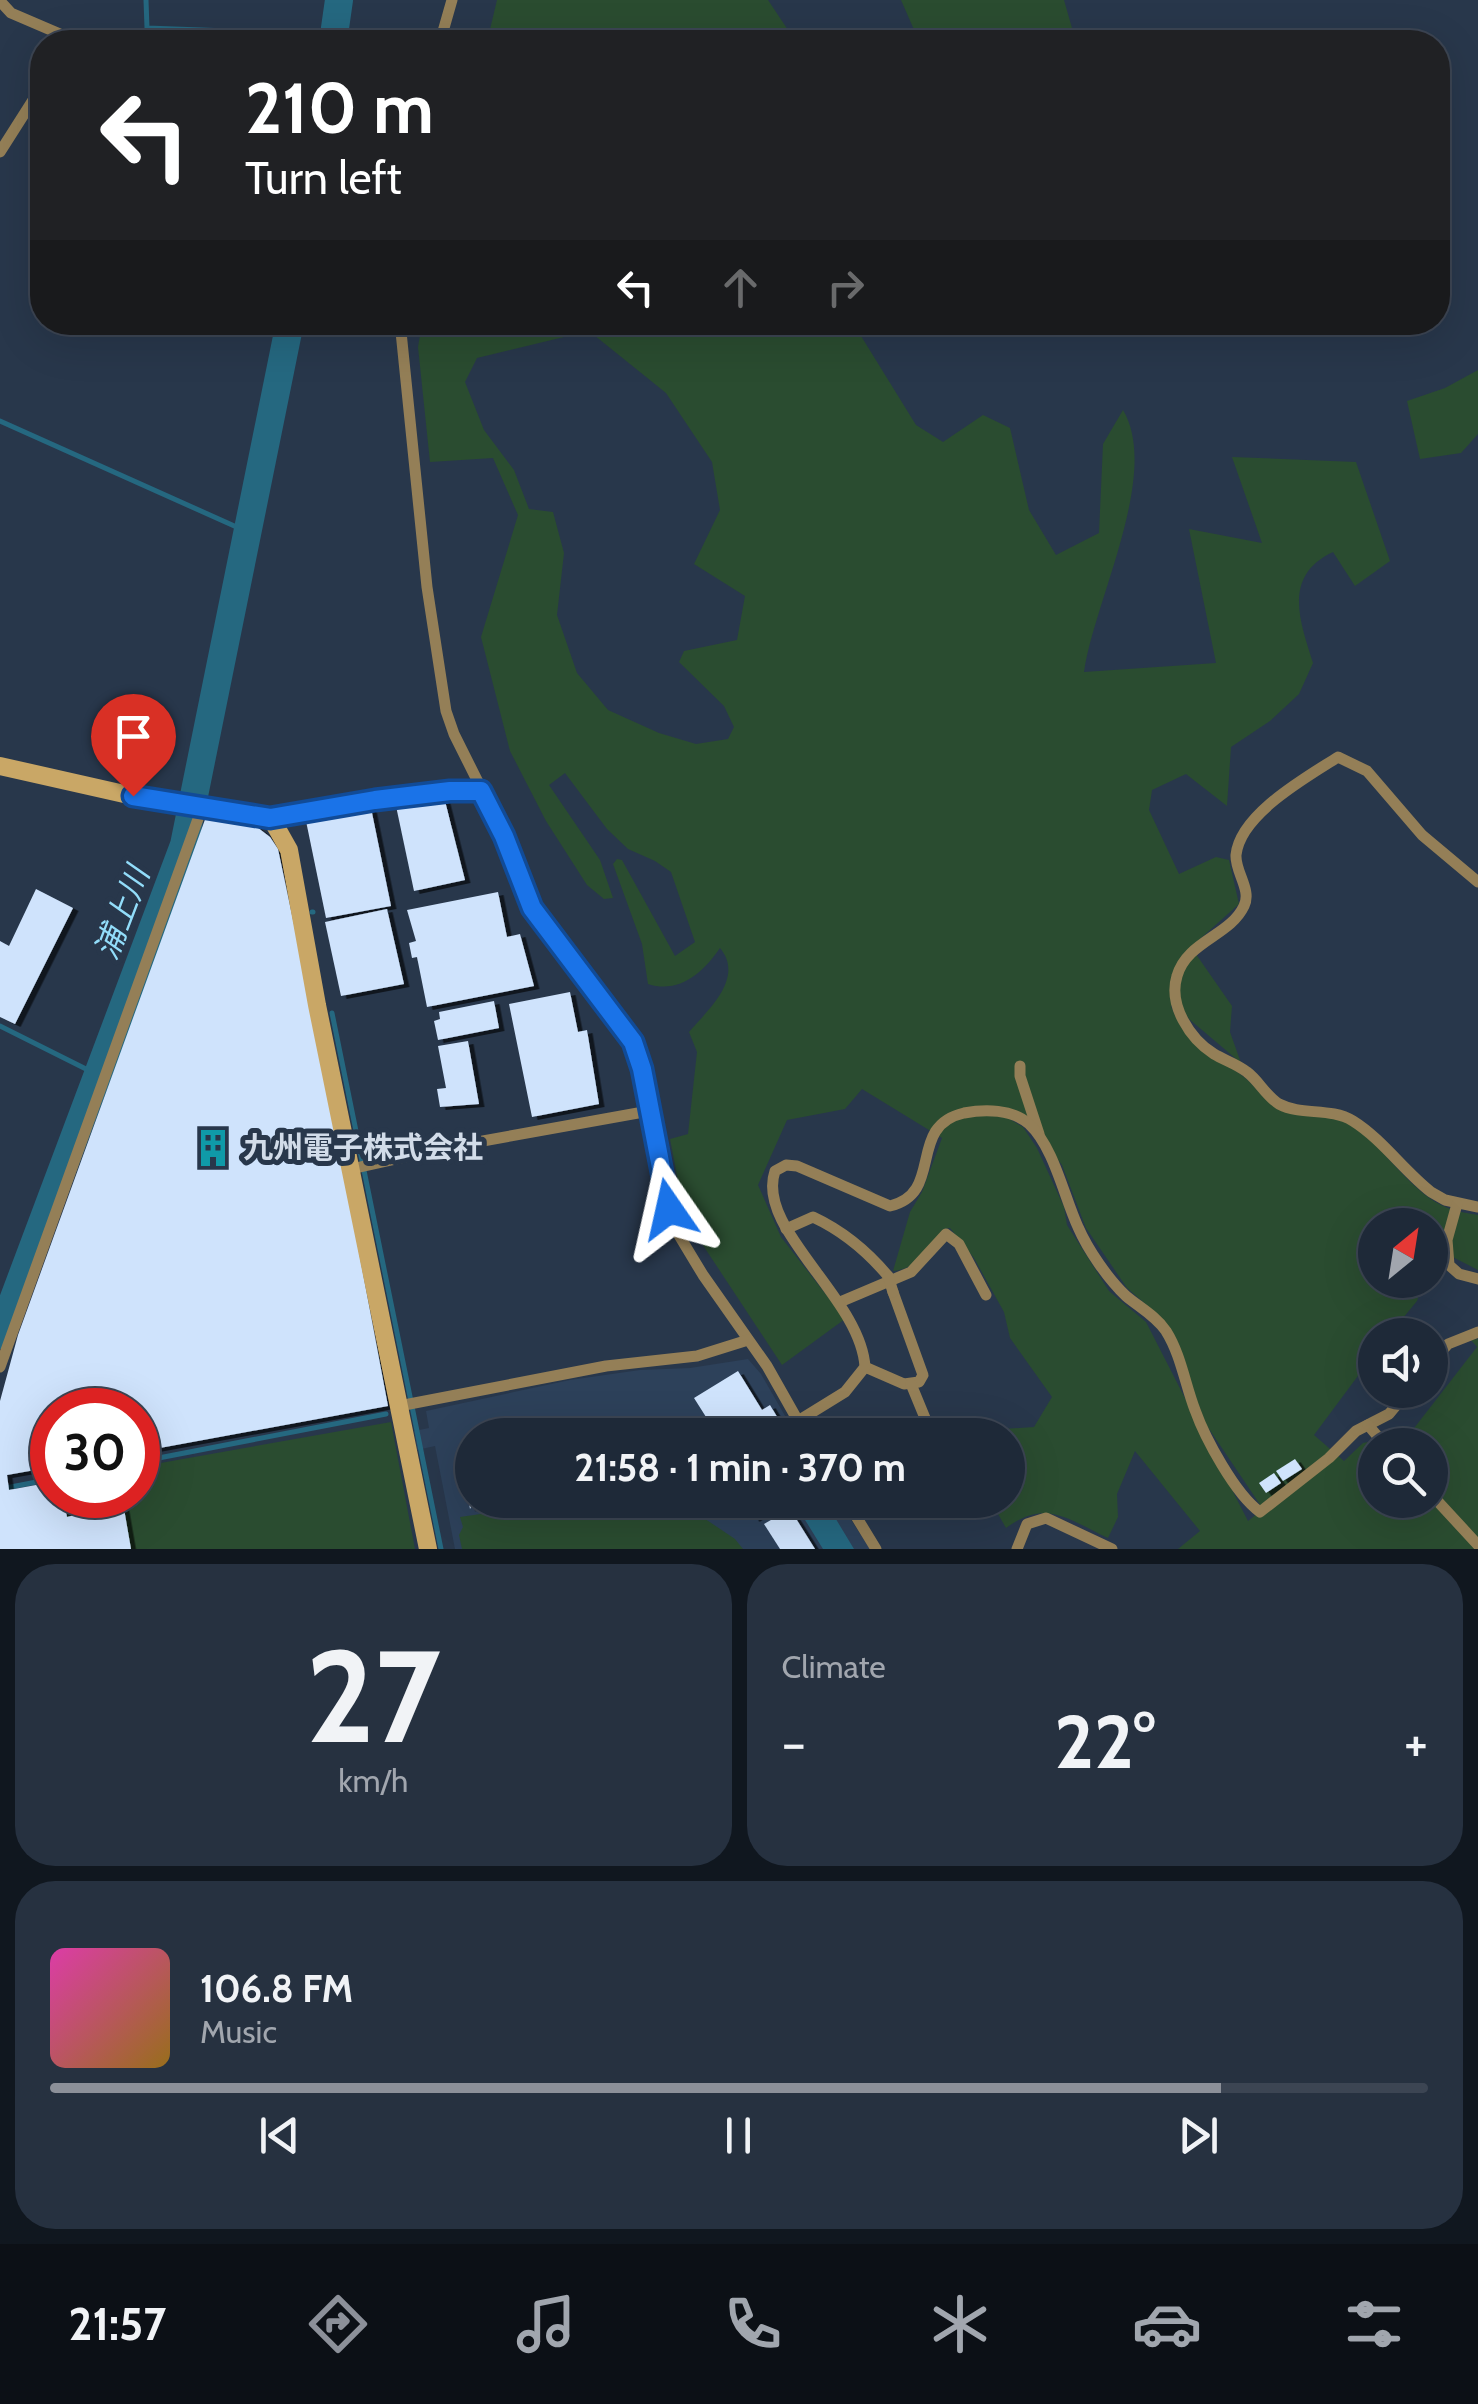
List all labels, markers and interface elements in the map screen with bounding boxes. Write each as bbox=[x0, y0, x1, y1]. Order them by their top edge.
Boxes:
text: 210 m bbox=[245, 65, 434, 151]
icon: left bbox=[80, 70, 210, 200]
text: Turn left bbox=[245, 151, 402, 205]
icon: left bbox=[608, 260, 663, 315]
icon: ahead bbox=[713, 260, 768, 315]
icon: right bbox=[818, 260, 873, 315]
pin bbox=[91, 694, 176, 797]
icon: arrive bbox=[106, 709, 161, 764]
water label: 浦上川 bbox=[86, 858, 158, 965]
building icon: 九州電子株式会社 bbox=[192, 1127, 234, 1169]
place label: 九州電子株式会社 bbox=[243, 1129, 483, 1166]
position arrow bbox=[617, 1157, 721, 1261]
north arrow bbox=[1358, 1208, 1448, 1298]
map controls bbox=[1358, 1208, 1448, 1518]
button: sound bbox=[1358, 1318, 1448, 1408]
speed limit sign: 30 bbox=[30, 1388, 160, 1518]
button: search bbox=[1358, 1428, 1448, 1518]
text: 21:58 · 1 min · 370 m bbox=[574, 1444, 906, 1491]
text: 27 bbox=[306, 1617, 441, 1775]
text: Climate bbox=[782, 1647, 886, 1686]
text: 22° bbox=[1054, 1696, 1155, 1787]
text: − bbox=[782, 1709, 806, 1776]
text: + bbox=[1404, 1709, 1428, 1776]
text: km/h bbox=[338, 1761, 408, 1800]
text: 106.8 FM bbox=[200, 1965, 353, 2012]
text: Music bbox=[200, 2012, 277, 2051]
icon: previous bbox=[252, 2108, 307, 2163]
icon: pause bbox=[711, 2108, 766, 2163]
icon: next bbox=[1171, 2108, 1226, 2163]
icon: directions bbox=[303, 2289, 373, 2359]
icon: music bbox=[511, 2289, 581, 2359]
icon: phone bbox=[718, 2289, 788, 2359]
icon: climate bbox=[925, 2289, 995, 2359]
icon: car bbox=[1132, 2289, 1202, 2359]
icon: filters bbox=[1339, 2289, 1409, 2359]
text: 21:57 bbox=[69, 2297, 166, 2351]

